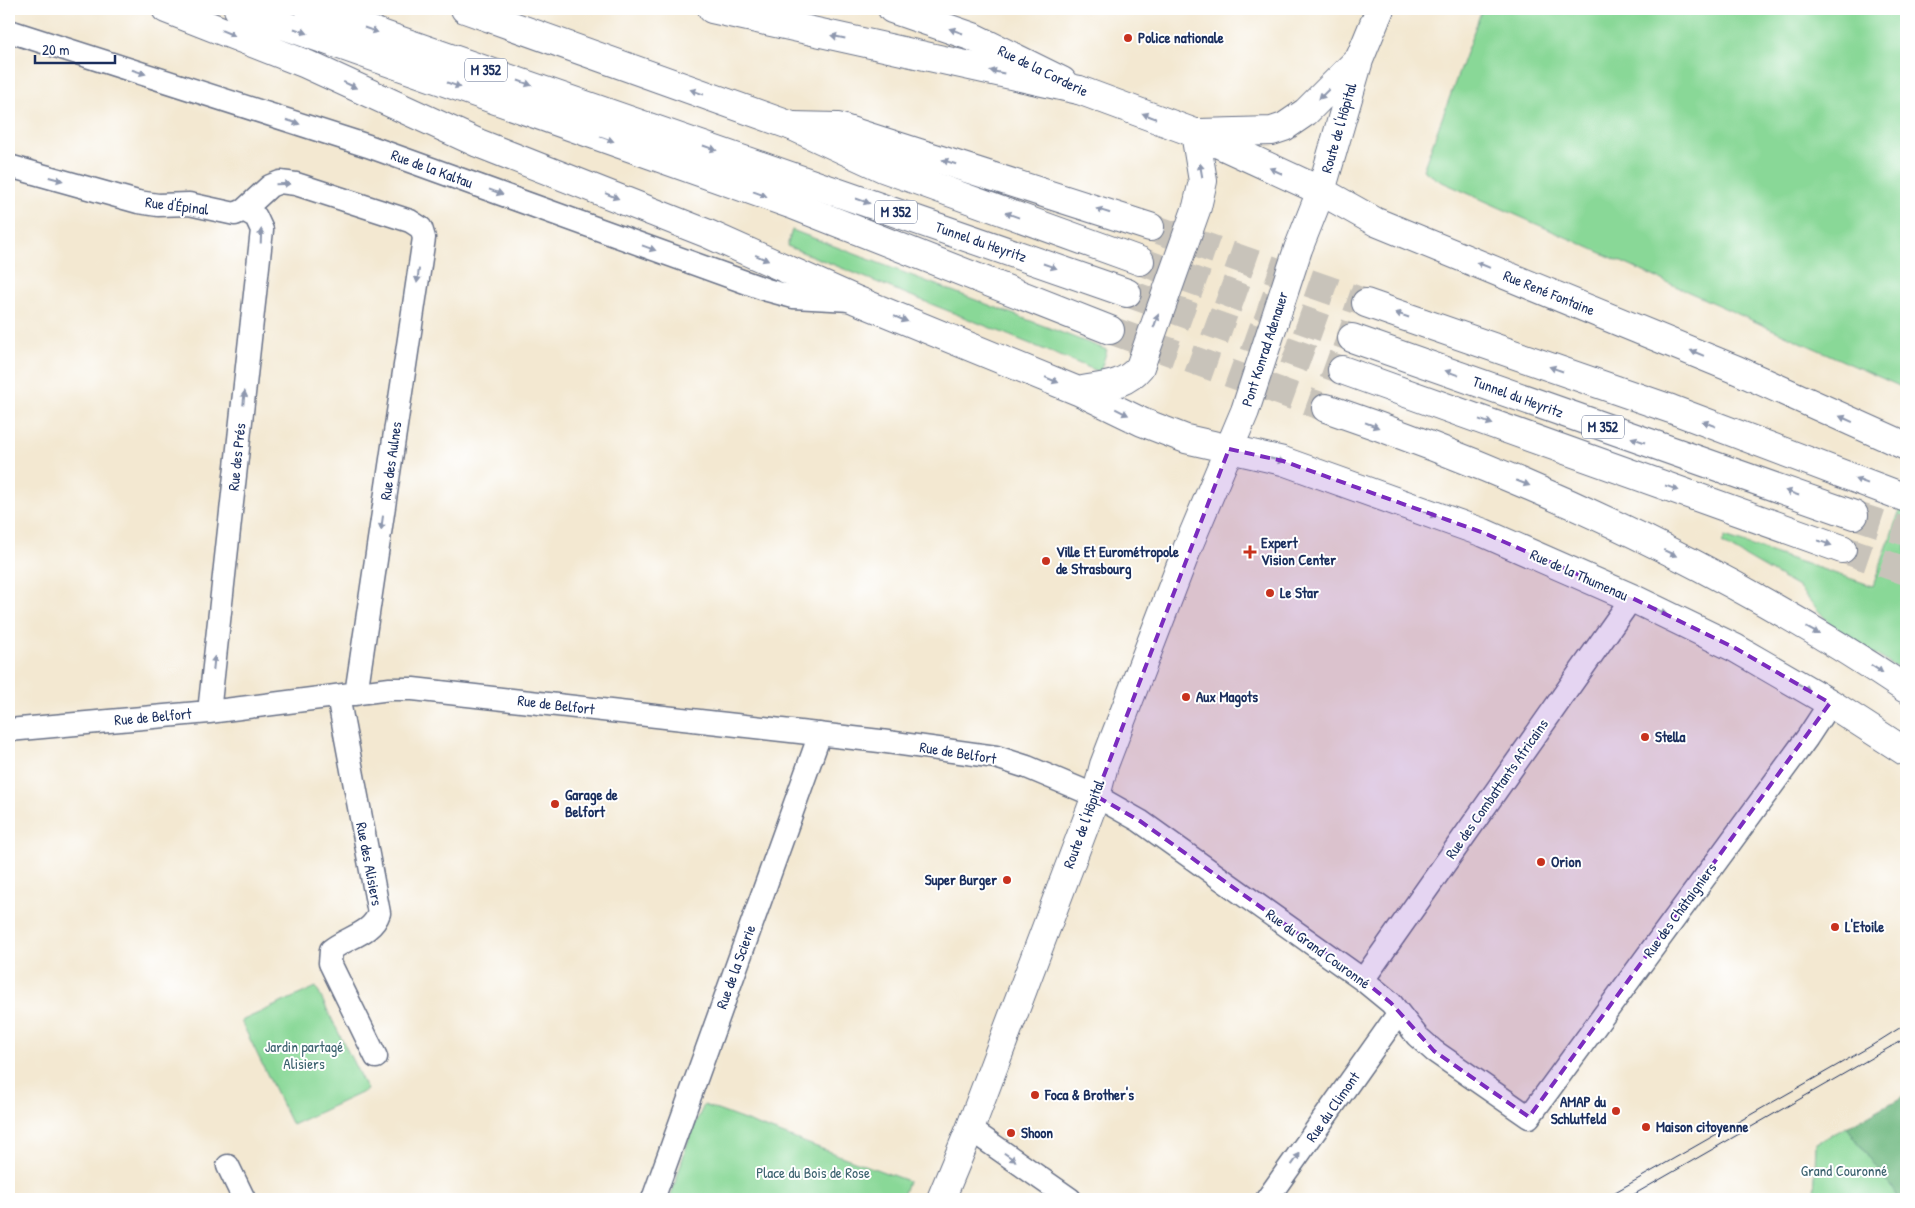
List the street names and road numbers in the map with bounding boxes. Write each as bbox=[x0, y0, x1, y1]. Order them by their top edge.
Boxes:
street label: Rue de la Corderie bbox=[995, 40, 1092, 101]
road number: M 352 bbox=[465, 58, 507, 82]
street label: Route de l'Hôpital bbox=[1316, 80, 1361, 175]
street label: Rue de la Kaltau bbox=[388, 144, 476, 193]
street label: Rue d'Épinal bbox=[144, 191, 210, 220]
road number: M 352 bbox=[875, 200, 917, 223]
street label: Tunnel du Heyritz bbox=[933, 216, 1030, 267]
street label: Rue René Fontaine bbox=[1500, 265, 1598, 320]
street label: Pont Konrad Adenauer bbox=[1236, 288, 1293, 409]
street label: Tunnel du Heyritz bbox=[1470, 370, 1567, 423]
road number: M 352 bbox=[1582, 416, 1624, 438]
street label: Rue des Aulnes bbox=[375, 420, 406, 502]
street label: Rue des Prés bbox=[223, 422, 251, 492]
street label: Rue de la Thumenau bbox=[1527, 544, 1631, 605]
street label: Rue de Belfort bbox=[516, 689, 597, 720]
street label: Rue de Belfort bbox=[113, 703, 193, 730]
street label: Rue des Combattants Africains bbox=[1440, 714, 1553, 863]
street label: Rue de Belfort bbox=[918, 736, 999, 769]
street label: Route de l'Hôpital bbox=[1058, 777, 1109, 871]
street label: Rue des Alisiers bbox=[351, 820, 388, 908]
street label: Rue des Châtaigniers bbox=[1638, 858, 1721, 961]
street label: Rue du Grand Couronné bbox=[1262, 904, 1375, 994]
street label: Rue de la Scierie bbox=[711, 922, 760, 1012]
street label: Rue du Climont bbox=[1301, 1067, 1365, 1146]

